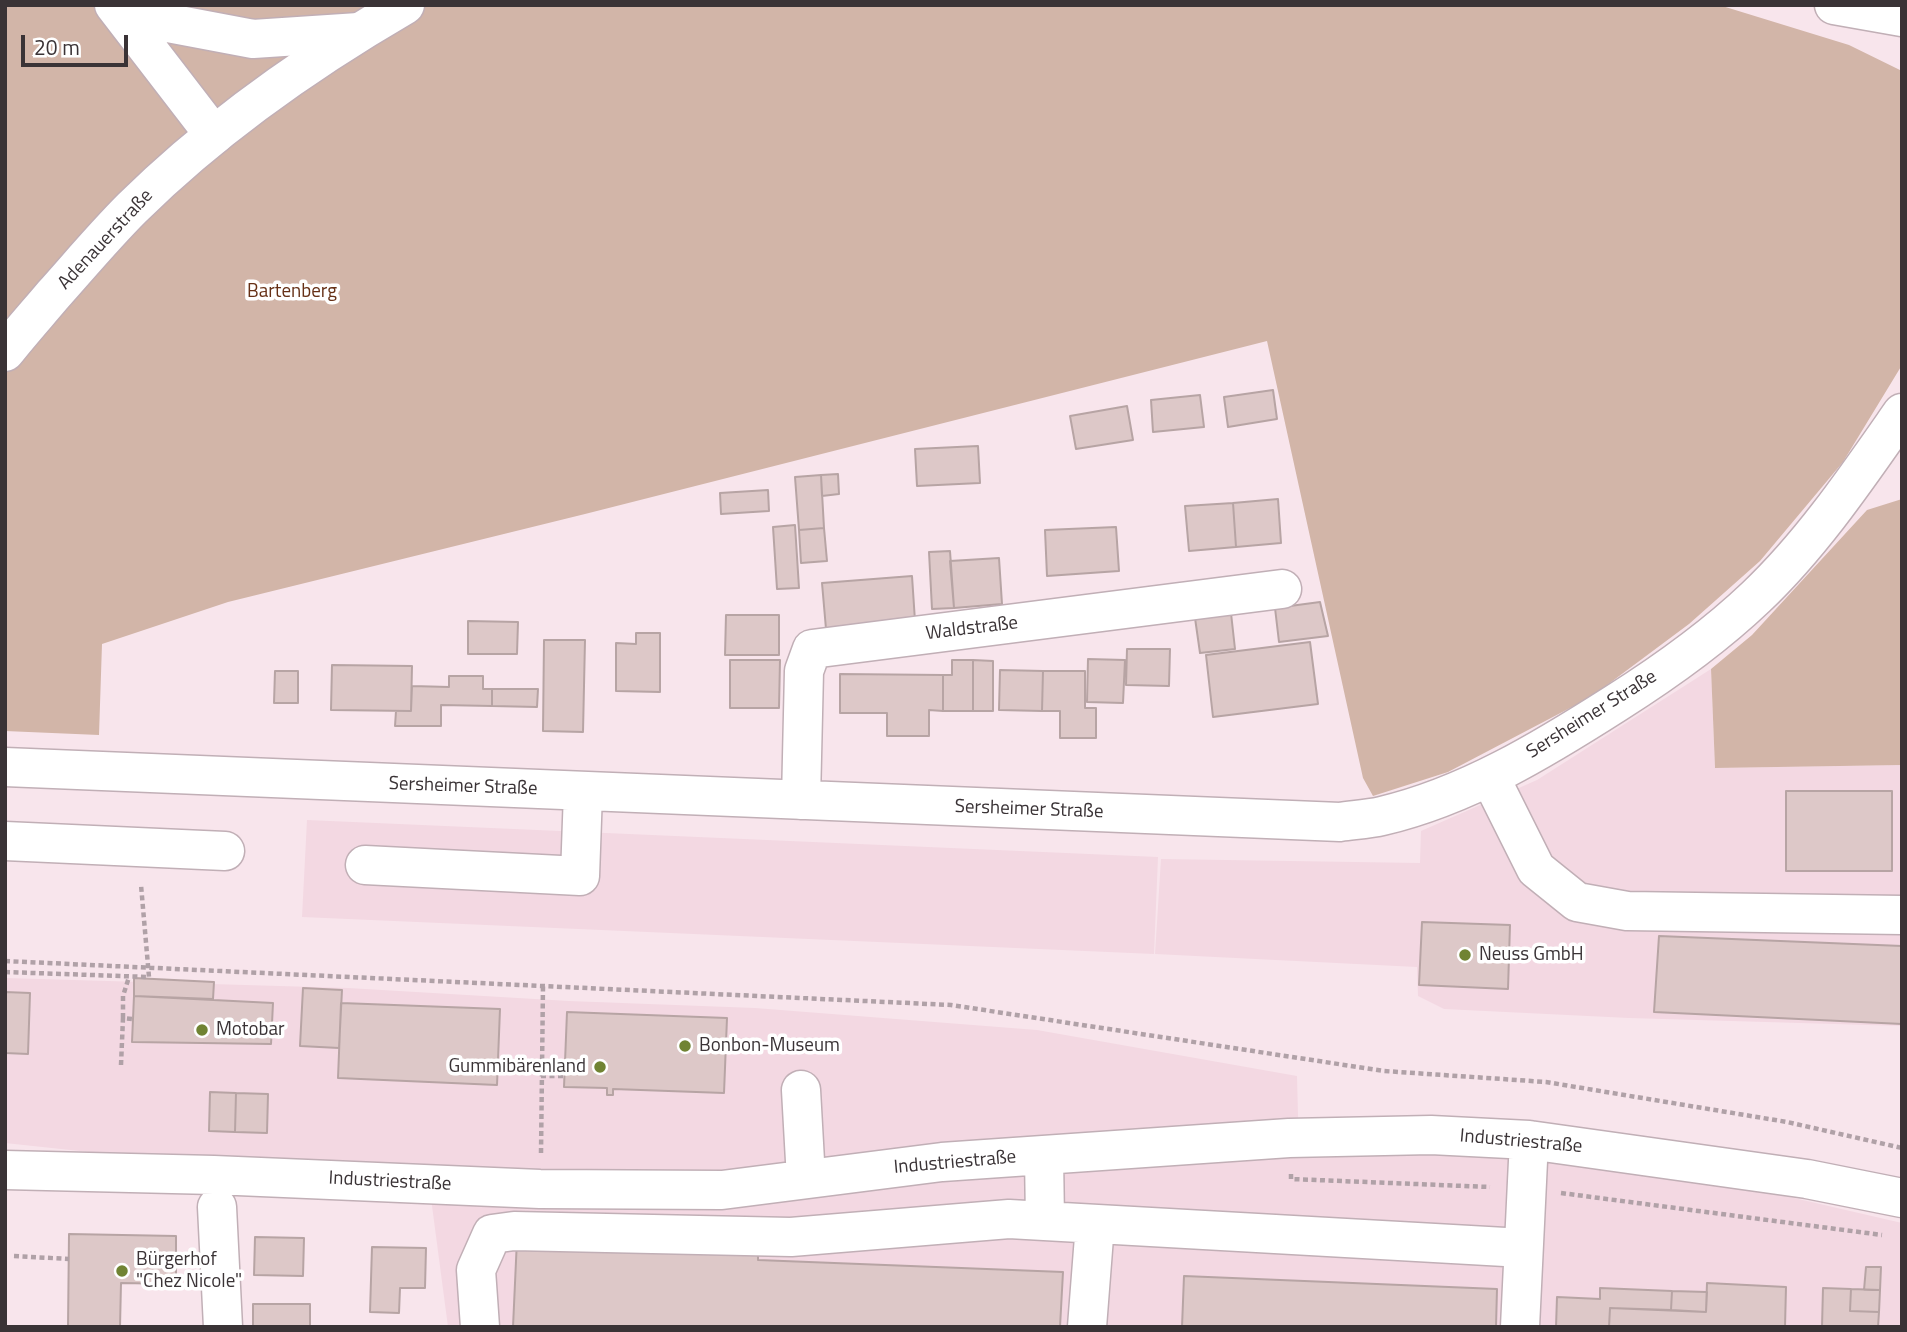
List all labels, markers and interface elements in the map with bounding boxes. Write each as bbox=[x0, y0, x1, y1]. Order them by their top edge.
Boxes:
scale bar bbox=[24, 21, 131, 65]
text: 20 m bbox=[34, 31, 80, 63]
street label: Adenauerstraße bbox=[54, 185, 158, 295]
park label: Bartenberg bbox=[247, 281, 337, 303]
street label: Waldstraße bbox=[925, 612, 1019, 646]
street label: Sersheimer Straße bbox=[1523, 666, 1661, 764]
street label: Sersheimer Straße bbox=[388, 773, 538, 801]
street label: Sersheimer Straße bbox=[954, 796, 1104, 824]
place label: Neuss GmbH bbox=[1479, 944, 1584, 966]
marker: Neuss GmbH bbox=[1457, 947, 1473, 963]
place label: Motobar bbox=[216, 1019, 285, 1041]
marker: Motobar bbox=[194, 1022, 210, 1038]
place label: Bonbon-Museum bbox=[699, 1035, 840, 1057]
marker: Bonbon-Museum bbox=[677, 1038, 693, 1054]
place label: Gummibärenland bbox=[448, 1056, 586, 1078]
marker: Gummibärenland bbox=[592, 1059, 608, 1075]
street label: Industriestraße bbox=[1459, 1125, 1583, 1159]
street label: Industriestraße bbox=[893, 1146, 1017, 1180]
street label: Industriestraße bbox=[328, 1167, 452, 1197]
place label: Bürgerhof "Chez Nicole" bbox=[136, 1249, 242, 1293]
marker: Bürgerhof "Chez Nicole" bbox=[114, 1263, 130, 1279]

